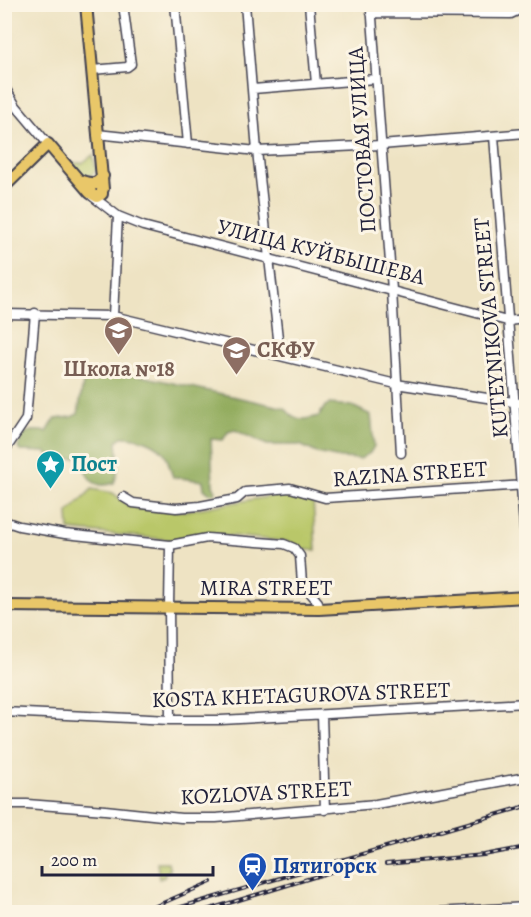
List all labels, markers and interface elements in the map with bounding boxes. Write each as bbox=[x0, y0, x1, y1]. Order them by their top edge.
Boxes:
street label: ПОСТОВАЯ УЛИЦА bbox=[340, 45, 383, 234]
street label: УЛИЦА КУЙБЫШЕВА bbox=[214, 212, 429, 293]
street label: KUTEYNIKOVA STREET bbox=[466, 216, 516, 440]
school or university icon: Школа №18 bbox=[103, 314, 135, 356]
school or university icon: СКФУ bbox=[220, 334, 252, 376]
place label: СКФУ bbox=[257, 335, 315, 365]
place label: Школа №18 bbox=[63, 354, 175, 384]
place icon: Пост bbox=[34, 448, 66, 490]
place label: Пост bbox=[71, 449, 117, 479]
street label: RAZINA STREET bbox=[332, 454, 488, 494]
street label: MIRA STREET bbox=[200, 573, 332, 603]
street label: KOSTA KHETAGUROVA STREET bbox=[151, 675, 451, 715]
street label: KOZLOVA STREET bbox=[179, 774, 353, 812]
scale bar bbox=[42, 839, 213, 877]
text: 200 m bbox=[51, 848, 97, 872]
station icon: Пятигорск bbox=[236, 850, 268, 892]
place label: Пятигорск bbox=[273, 851, 377, 881]

